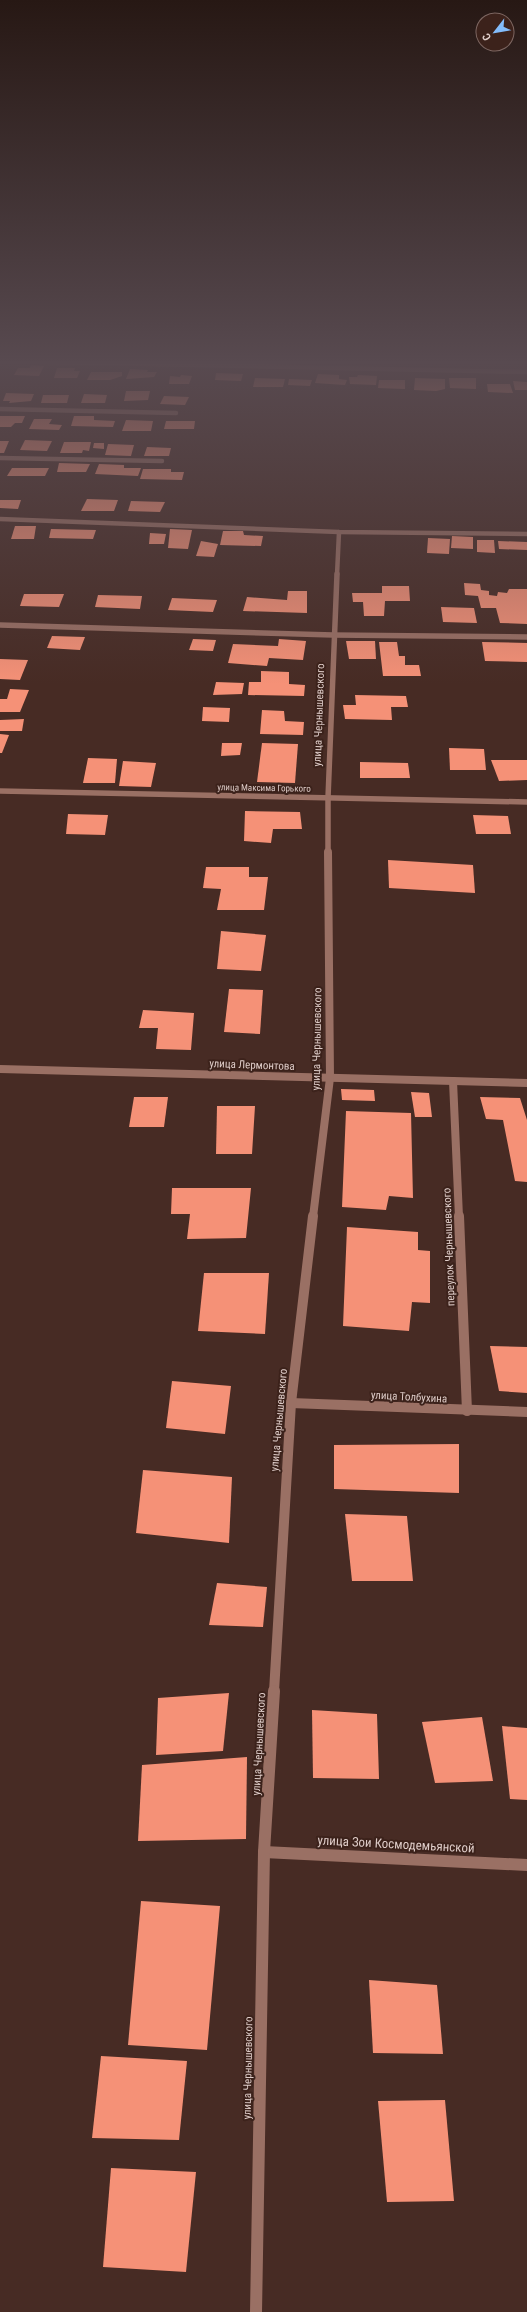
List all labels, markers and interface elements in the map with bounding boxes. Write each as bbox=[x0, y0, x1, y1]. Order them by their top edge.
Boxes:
north arrow bbox=[475, 12, 515, 52]
text: С bbox=[480, 31, 494, 43]
street label: улица Чернышевского bbox=[311, 663, 327, 767]
street label: улица Максима Горького bbox=[217, 782, 311, 794]
street label: улица Чернышевского bbox=[310, 987, 324, 1091]
street label: улица Лермонтова bbox=[209, 1057, 295, 1073]
street label: переулок Чернышевского bbox=[440, 1187, 458, 1306]
street label: улица Чернышевского bbox=[268, 1368, 290, 1472]
street label: улица Толбухина bbox=[371, 1389, 447, 1405]
street label: улица Чернышевского bbox=[250, 1692, 268, 1796]
street label: улица Зои Космодемьянской bbox=[317, 1832, 475, 1856]
street label: улица Чернышевского bbox=[241, 2016, 255, 2120]

